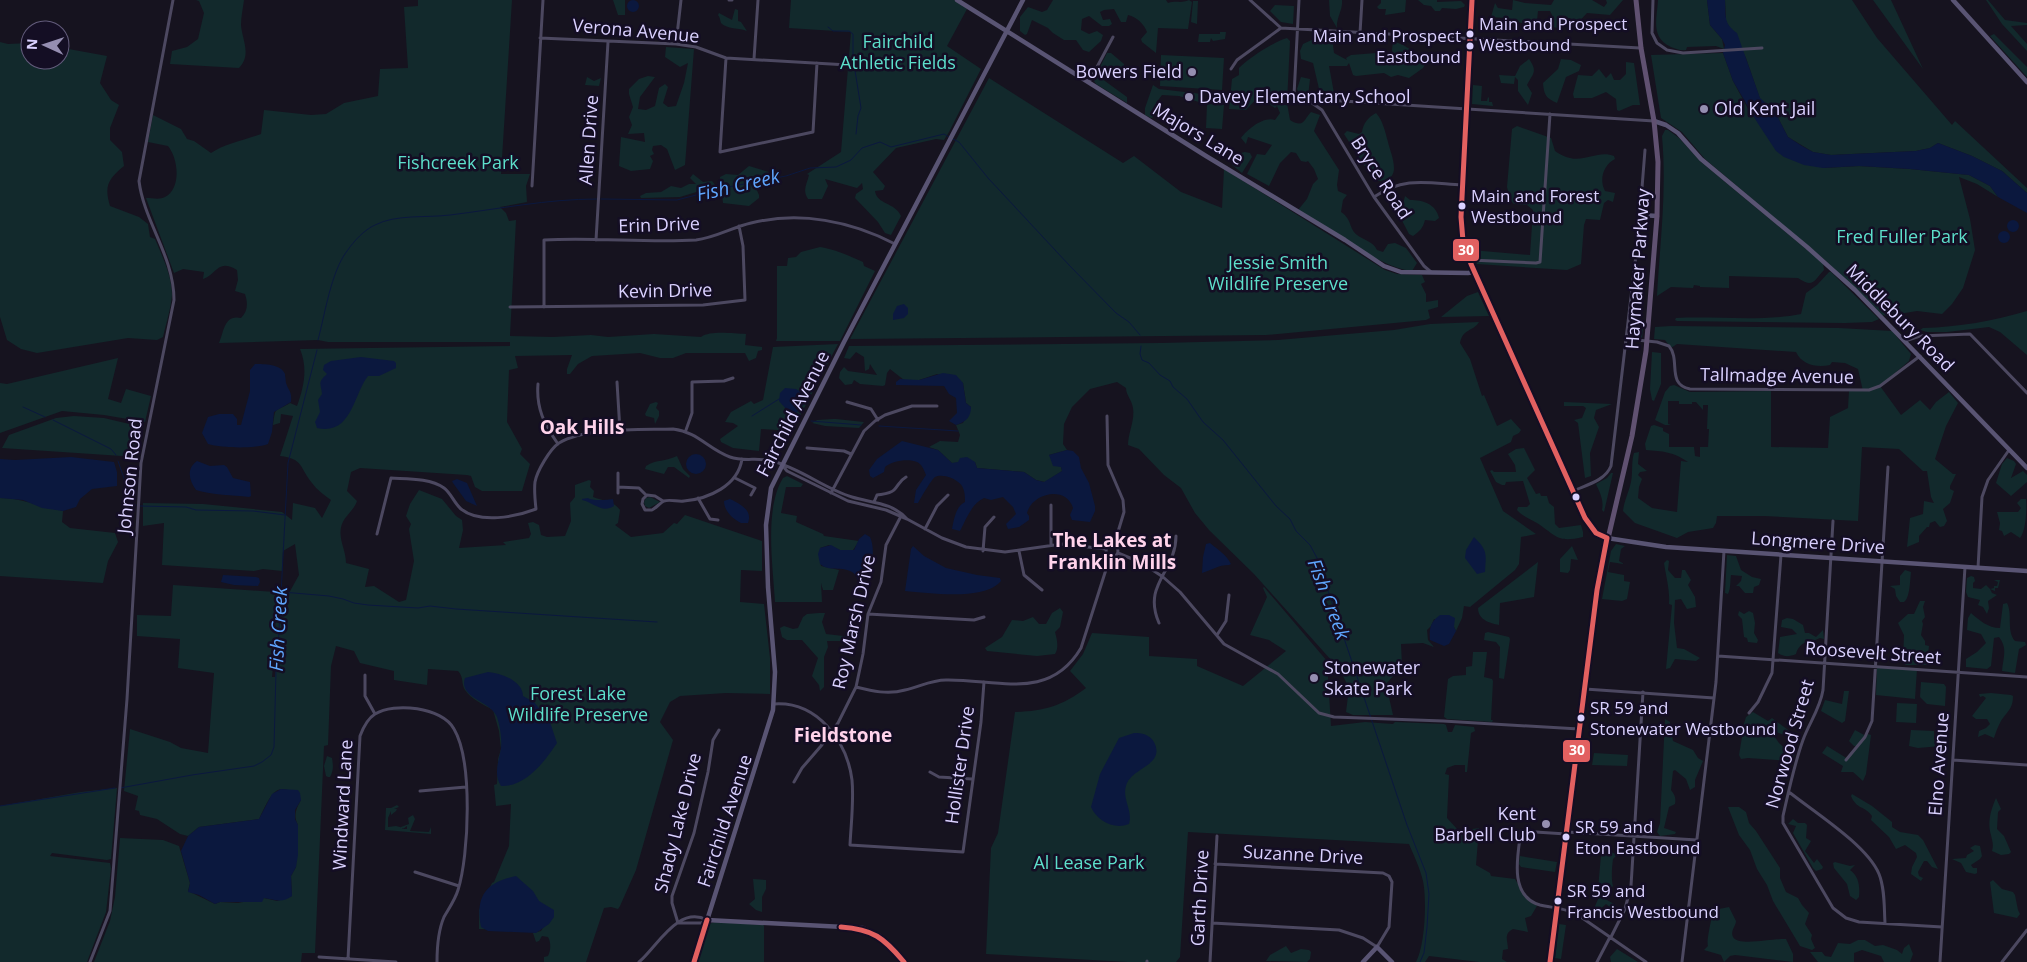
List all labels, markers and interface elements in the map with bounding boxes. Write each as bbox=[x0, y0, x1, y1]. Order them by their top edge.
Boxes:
street label: Verona Avenue bbox=[572, 12, 701, 48]
place label: Main and Prospect Westbound bbox=[1479, 12, 1627, 56]
north arrow bbox=[20, 20, 70, 70]
place label: Main and Prospect Eastbound bbox=[1313, 24, 1461, 68]
park label: Fairchild Athletic Fields bbox=[840, 29, 956, 74]
marker: Main and Prospect Westbound bbox=[1465, 29, 1475, 39]
text: N bbox=[22, 38, 41, 50]
marker: Main and Prospect Eastbound bbox=[1465, 41, 1475, 51]
place label: Bowers Field bbox=[1075, 59, 1182, 83]
marker: Bowers Field bbox=[1186, 66, 1198, 78]
place label: Davey Elementary School bbox=[1199, 84, 1411, 108]
marker: Davey Elementary School bbox=[1183, 91, 1195, 103]
street label: Allen Drive bbox=[573, 94, 603, 186]
street label: Majors Lane bbox=[1148, 96, 1249, 170]
place label: Old Kent Jail bbox=[1714, 96, 1815, 120]
marker: Old Kent Jail bbox=[1698, 103, 1710, 115]
street label: Bryce Road bbox=[1346, 131, 1418, 224]
park label: Fishcreek Park bbox=[397, 150, 519, 174]
water label: Fish Creek bbox=[694, 163, 783, 207]
place label: Main and Forest Westbound bbox=[1471, 184, 1599, 228]
street label: Haymaker Parkway bbox=[1619, 187, 1655, 350]
marker: Main and Forest Westbound bbox=[1457, 201, 1467, 211]
street label: Erin Drive bbox=[618, 211, 700, 237]
park label: Fred Fuller Park bbox=[1836, 224, 1968, 248]
line badge: 30 bbox=[1452, 238, 1480, 262]
text: 30 bbox=[1458, 240, 1474, 259]
park label: Jessie Smith Wildlife Preserve bbox=[1208, 250, 1348, 295]
street label: Middlebury Road bbox=[1841, 258, 1960, 377]
street label: Kevin Drive bbox=[618, 277, 712, 303]
street label: Fairchild Avenue bbox=[750, 346, 834, 481]
street label: Tallmadge Avenue bbox=[1700, 362, 1854, 388]
district label: Oak Hills bbox=[540, 414, 624, 440]
street label: Johnson Road bbox=[111, 417, 147, 537]
unlabelled marker bbox=[1571, 492, 1581, 502]
street label: Longmere Drive bbox=[1750, 525, 1886, 559]
district label: The Lakes at Franklin Mills bbox=[1048, 527, 1176, 575]
street label: Roy Marsh Drive bbox=[826, 552, 880, 691]
water label: Fish Creek bbox=[1302, 555, 1357, 644]
water label: Fish Creek bbox=[263, 585, 293, 672]
street label: Roosevelt Street bbox=[1804, 635, 1942, 669]
place label: Stonewater Skate Park bbox=[1324, 655, 1421, 700]
marker: Stonewater Skate Park bbox=[1308, 672, 1320, 684]
street label: Norwood Street bbox=[1759, 676, 1819, 811]
park label: Forest Lake Wildlife Preserve bbox=[508, 681, 648, 726]
place label: SR 59 and Stonewater Westbound bbox=[1590, 696, 1776, 740]
street label: Hollister Drive bbox=[939, 704, 979, 825]
street label: Elno Avenue bbox=[1922, 711, 1954, 817]
marker: SR 59 and Stonewater Westbound bbox=[1576, 713, 1586, 723]
district label: Fieldstone bbox=[794, 722, 892, 748]
street label: Windward Lane bbox=[327, 739, 357, 871]
line badge: 30 bbox=[1562, 739, 1591, 763]
text: 30 bbox=[1569, 740, 1585, 759]
street label: Shady Lake Drive bbox=[648, 750, 706, 895]
street label: Fairchild Avenue bbox=[691, 751, 757, 890]
place label: Kent Barbell Club bbox=[1434, 801, 1536, 846]
place label: SR 59 and Eton Eastbound bbox=[1575, 815, 1701, 859]
marker: Kent Barbell Club bbox=[1540, 818, 1552, 830]
marker: SR 59 and Eton Eastbound bbox=[1561, 832, 1571, 842]
street label: Suzanne Drive bbox=[1242, 839, 1364, 869]
street label: Garth Drive bbox=[1184, 849, 1214, 947]
park label: Al Lease Park bbox=[1033, 850, 1145, 874]
place label: SR 59 and Francis Westbound bbox=[1567, 879, 1719, 923]
marker: SR 59 and Francis Westbound bbox=[1553, 896, 1563, 906]

